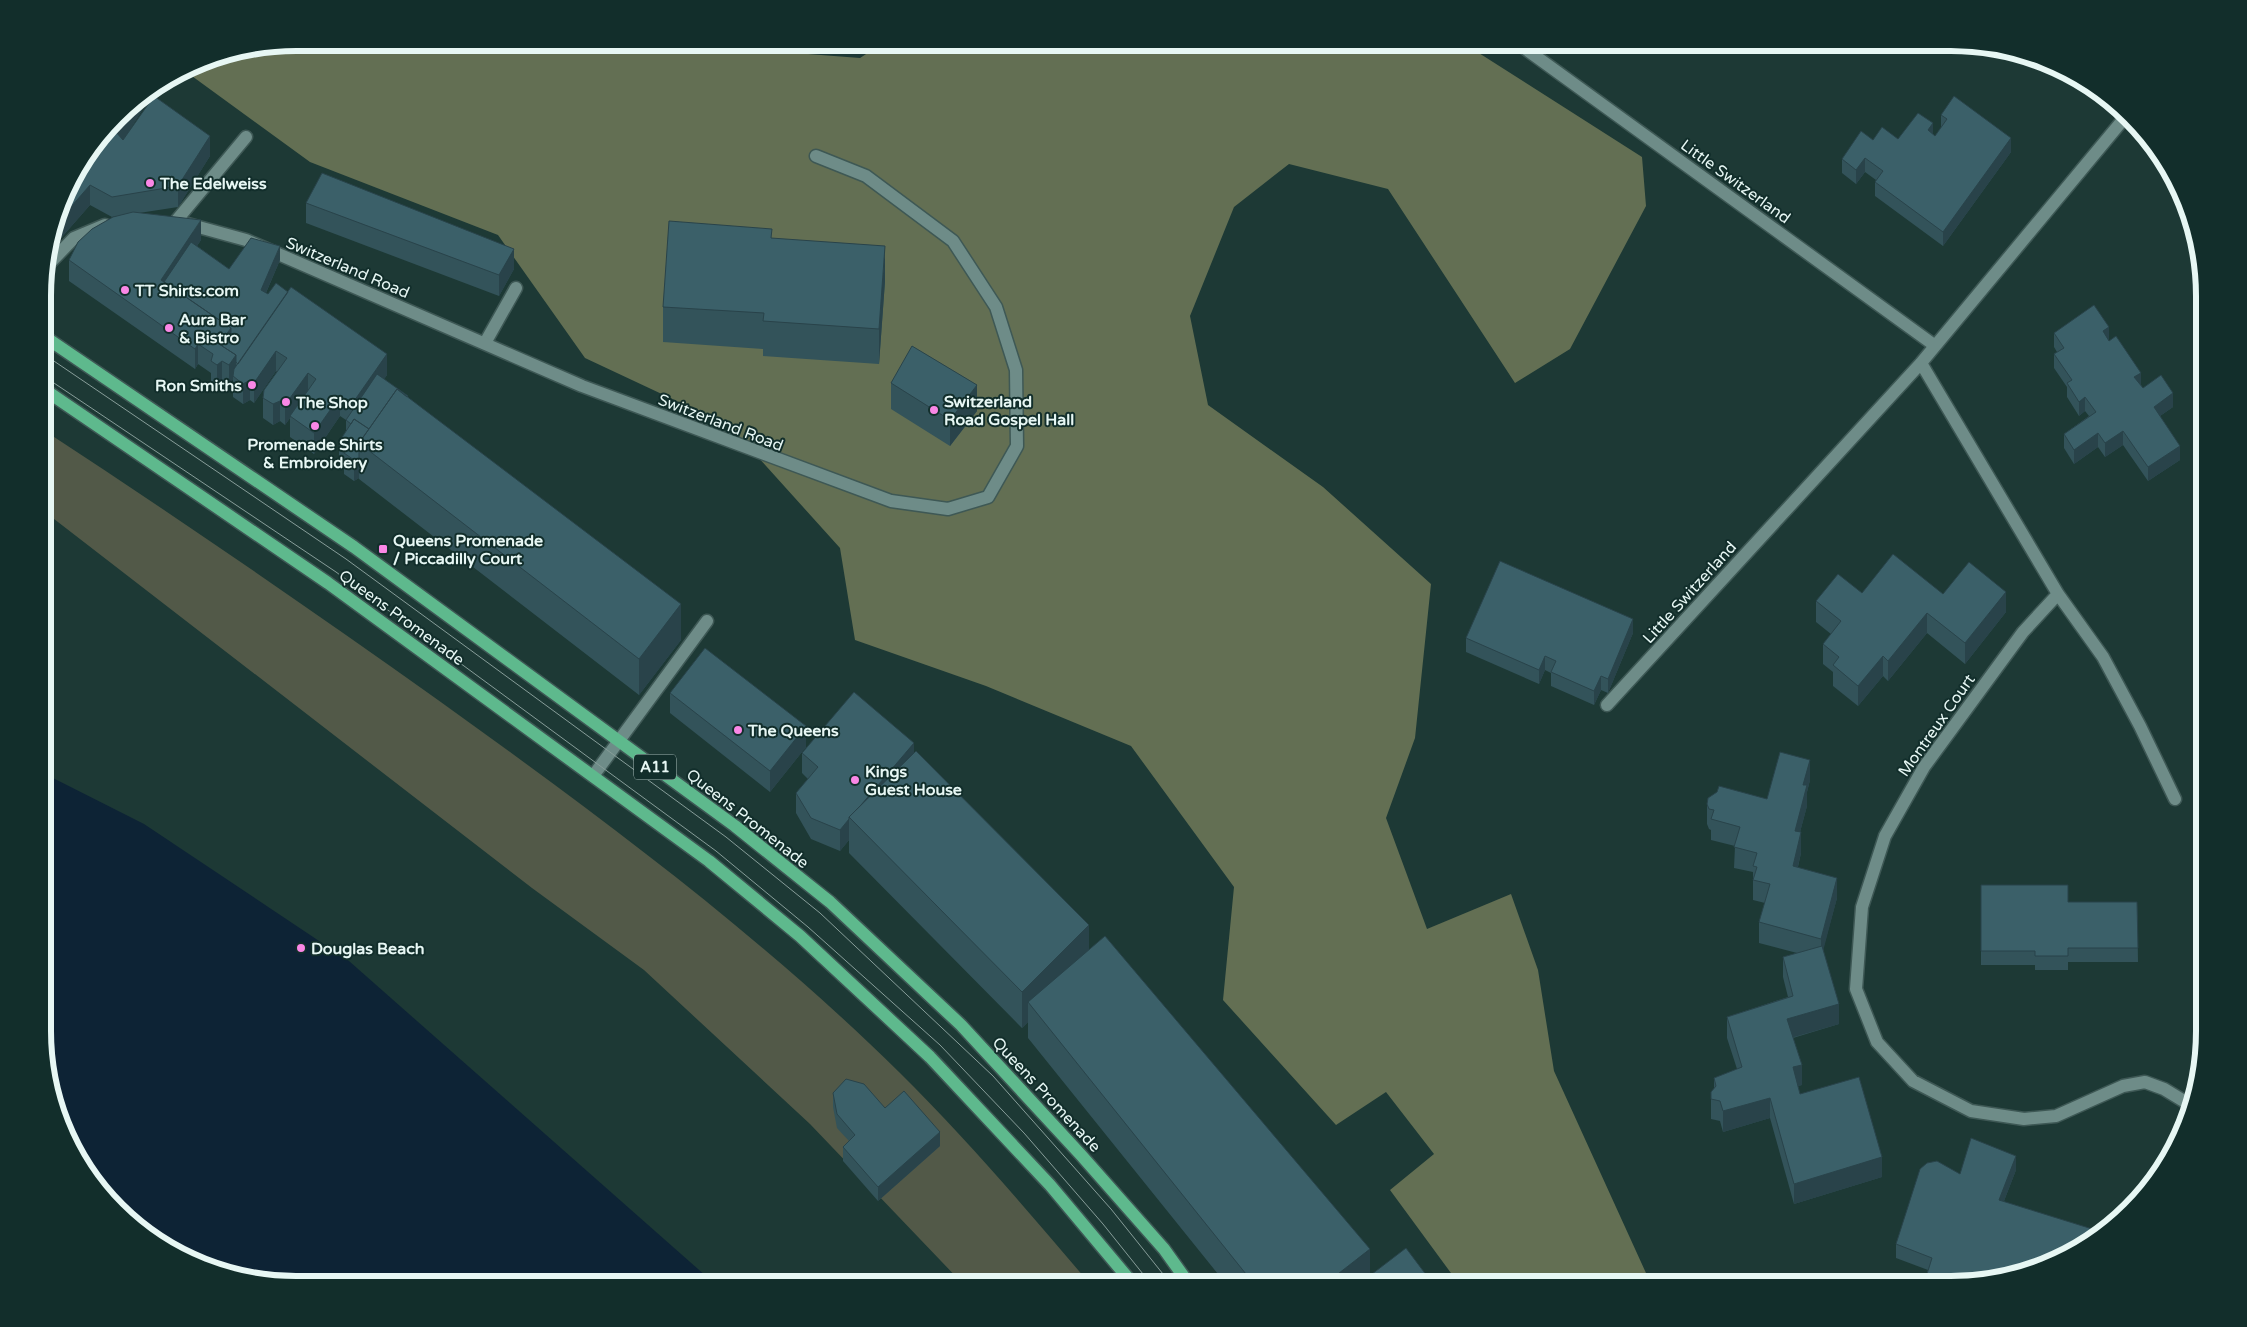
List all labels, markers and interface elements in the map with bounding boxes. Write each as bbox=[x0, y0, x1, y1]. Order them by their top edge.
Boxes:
street label: Little Switzerland bbox=[1677, 135, 1794, 228]
place label: The Edelweiss bbox=[159, 174, 267, 194]
marker: The Edelweiss bbox=[144, 177, 156, 189]
street label: Switzerland Road bbox=[283, 233, 412, 303]
place label: TT Shirts.com bbox=[134, 281, 239, 301]
marker: TT Shirts.com bbox=[119, 284, 131, 296]
place label: Aura Bar & Bistro bbox=[179, 310, 247, 348]
marker: Aura Bar & Bistro bbox=[163, 322, 175, 334]
place label: Ron Smiths bbox=[155, 376, 242, 396]
marker: Ron Smiths bbox=[246, 379, 258, 391]
street label: Switzerland Road bbox=[655, 390, 786, 456]
place label: Switzerland Road Gospel Hall bbox=[944, 392, 1074, 430]
place label: The Shop bbox=[295, 393, 368, 413]
marker: The Shop bbox=[280, 396, 292, 408]
marker: Switzerland Road Gospel Hall bbox=[928, 404, 940, 416]
marker: Promenade Shirts & Embroidery bbox=[309, 420, 321, 432]
place label: Promenade Shirts & Embroidery bbox=[247, 435, 383, 473]
place label: Queens Promenade / Piccadilly Court bbox=[393, 531, 543, 569]
street label: Little Switzerland bbox=[1639, 537, 1741, 648]
marker: Queens Promenade / Piccadilly Court bbox=[377, 543, 389, 555]
street label: Queens Promenade bbox=[335, 566, 468, 670]
street label: Montreux Court bbox=[1894, 670, 1980, 781]
place label: The Queens bbox=[747, 721, 839, 741]
marker: The Queens bbox=[732, 724, 744, 736]
road number: A11 bbox=[634, 754, 676, 780]
place label: Kings Guest House bbox=[865, 762, 962, 800]
street label: Queens Promenade bbox=[682, 765, 813, 873]
marker: Kings Guest House bbox=[849, 774, 861, 786]
place label: Douglas Beach bbox=[311, 939, 424, 959]
marker: Douglas Beach bbox=[295, 942, 307, 954]
street label: Queens Promenade bbox=[988, 1033, 1105, 1156]

